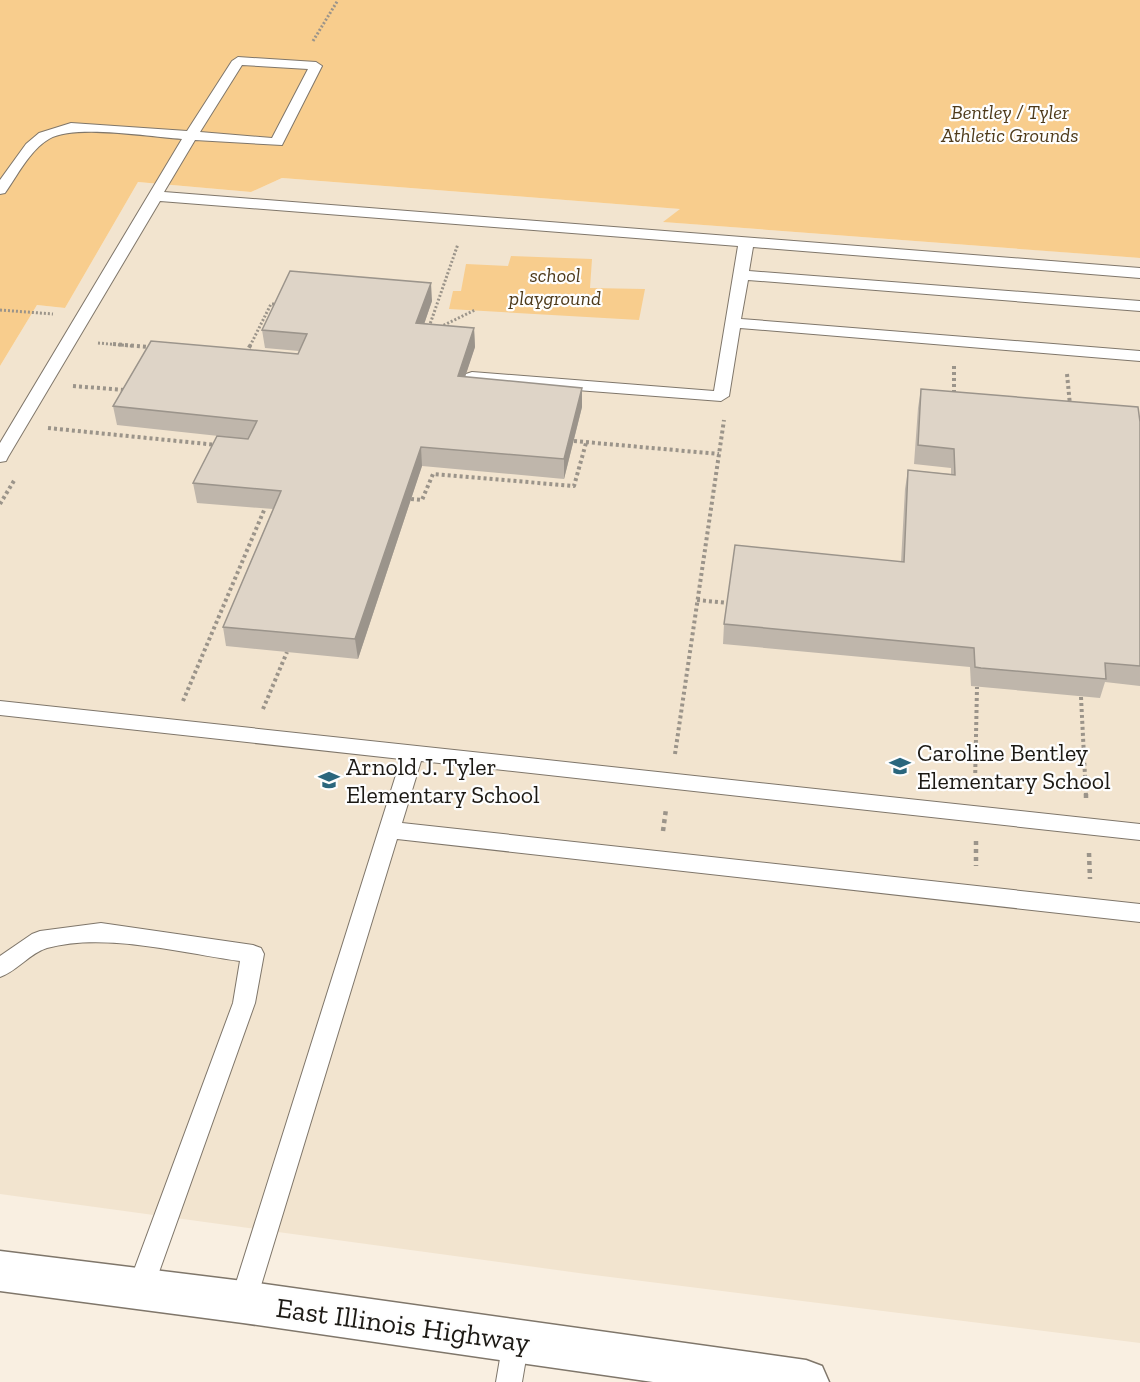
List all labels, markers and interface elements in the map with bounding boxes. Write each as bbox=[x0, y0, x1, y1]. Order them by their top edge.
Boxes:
park label: Bentley / Tyler Athletic Grounds bbox=[940, 100, 1079, 147]
park label: school playground bbox=[508, 263, 601, 310]
place label: Caroline Bentley Elementary School bbox=[917, 738, 1111, 795]
place label: Arnold J. Tyler Elementary School bbox=[346, 752, 540, 809]
school or university icon: Caroline Bentley Elementary School bbox=[888, 754, 912, 778]
school or university icon: Arnold J. Tyler Elementary School bbox=[317, 768, 341, 792]
street label: East Illinois Highway bbox=[274, 1291, 533, 1359]

